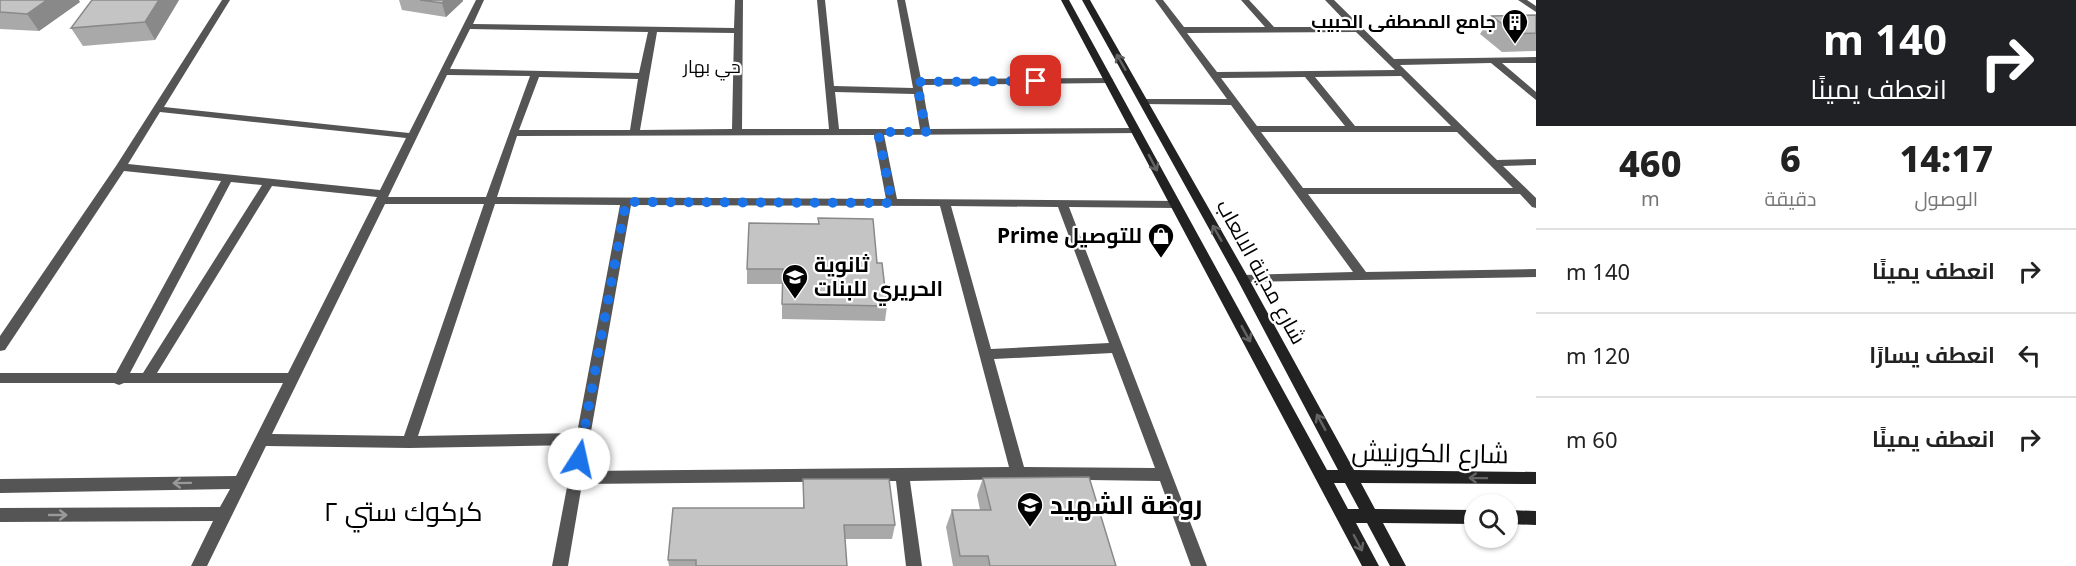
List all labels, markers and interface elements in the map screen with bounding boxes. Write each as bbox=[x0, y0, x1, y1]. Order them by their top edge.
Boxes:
building icon: جامع المصطفى الحبيب bbox=[1500, 7, 1530, 45]
place label: جامع المصطفى الحبيب bbox=[1311, 9, 1496, 34]
text: 140 m bbox=[1823, 10, 1947, 67]
icon: right bbox=[1968, 24, 2046, 102]
district label: حي بهار bbox=[682, 54, 741, 81]
one-way arrow bbox=[1115, 54, 1127, 71]
pin bbox=[1010, 55, 1061, 106]
icon: arrive bbox=[1019, 64, 1052, 97]
text: انعطف يمينًا bbox=[1810, 70, 1947, 107]
text: 6 bbox=[1780, 134, 1801, 183]
text: 14:17 bbox=[1900, 134, 1993, 183]
text: 460 bbox=[1619, 139, 1681, 188]
one-way arrow bbox=[1148, 153, 1159, 171]
text: m bbox=[1641, 185, 1660, 212]
text: دقيقة bbox=[1764, 185, 1817, 212]
text: الوصول bbox=[1914, 185, 1978, 212]
street label: شارع مدينة الالعاب bbox=[1210, 194, 1313, 349]
place label: Prime للتوصيل bbox=[997, 221, 1142, 249]
shop icon: Prime للتوصيل bbox=[1146, 221, 1176, 259]
one-way arrow bbox=[1210, 224, 1222, 241]
place label: ثانوية الحريري للبنات bbox=[814, 250, 943, 306]
text: انعطف يمينًا bbox=[1872, 255, 1995, 285]
icon: right bbox=[2013, 255, 2046, 288]
text: 140 m bbox=[1566, 256, 1630, 286]
school or university icon: ثانوية الحريري للبنات bbox=[780, 262, 810, 300]
one-way arrow bbox=[1240, 325, 1252, 342]
text: انعطف يسارًا bbox=[1869, 339, 1995, 369]
icon: left bbox=[2013, 339, 2046, 372]
text: 120 m bbox=[1566, 340, 1630, 370]
one-way arrow bbox=[1315, 414, 1327, 431]
text: انعطف يمينًا bbox=[1872, 423, 1995, 453]
icon: right bbox=[2013, 423, 2046, 456]
text: 60 m bbox=[1566, 424, 1617, 454]
position arrow bbox=[547, 427, 611, 491]
street label: شارع الكورنيش bbox=[1351, 433, 1509, 471]
one-way arrow bbox=[1468, 472, 1488, 484]
one-way arrow bbox=[172, 477, 192, 489]
place label: روضة الشهيد bbox=[1050, 486, 1202, 522]
school or university icon: روضة الشهيد bbox=[1015, 490, 1045, 528]
district label: كركوك ستي ٢ bbox=[323, 492, 483, 533]
map controls bbox=[1464, 494, 1518, 548]
button: search bbox=[1464, 494, 1518, 548]
one-way arrow bbox=[48, 509, 68, 521]
one-way arrow bbox=[1353, 533, 1364, 551]

